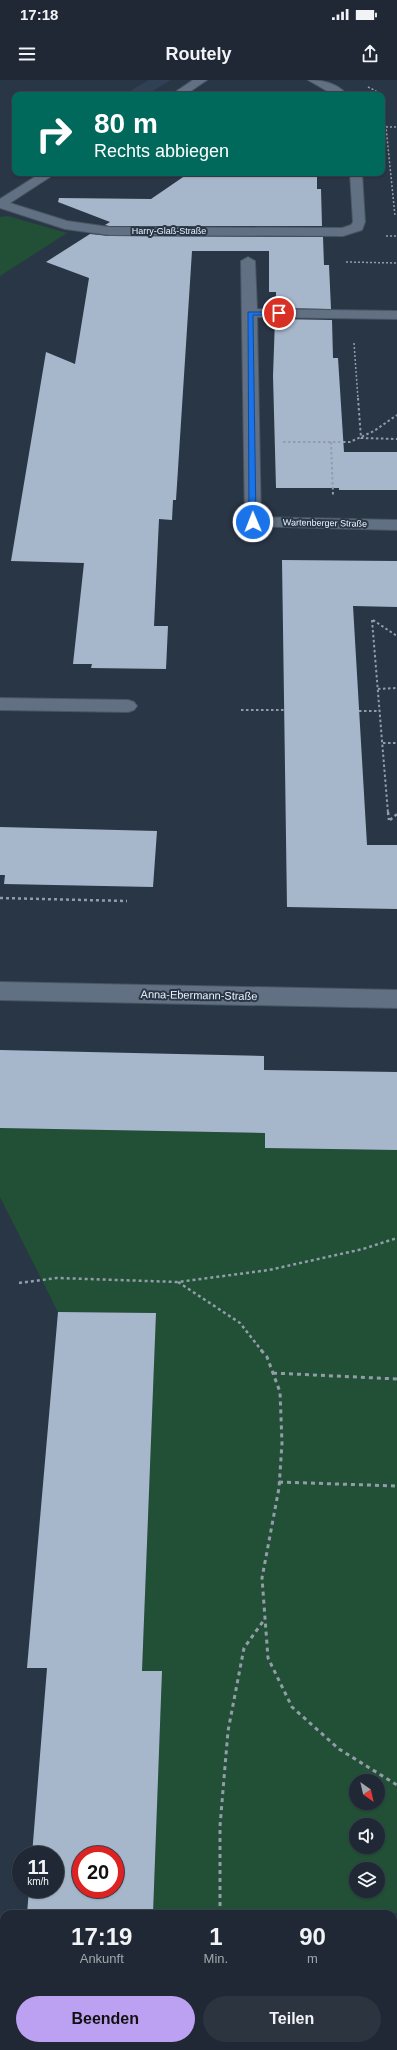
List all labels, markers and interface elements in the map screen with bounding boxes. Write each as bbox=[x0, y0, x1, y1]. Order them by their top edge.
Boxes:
text: 17:18 bbox=[20, 6, 58, 23]
icon: menu bbox=[16, 43, 38, 65]
icon: share bbox=[359, 43, 381, 65]
text: Routely bbox=[165, 44, 232, 64]
icon: right bbox=[28, 108, 80, 160]
text: 80 m bbox=[94, 108, 158, 139]
text: Rechts abbiegen bbox=[94, 141, 229, 161]
street label: Harry-Glaß-Straße bbox=[132, 226, 206, 236]
pin bbox=[262, 296, 296, 330]
icon: arrive bbox=[268, 302, 290, 324]
position arrow bbox=[232, 501, 274, 543]
street label: Wartenberger Straße bbox=[283, 517, 367, 529]
street label: Anna-Ebermann-Straße bbox=[141, 988, 257, 1002]
north arrow bbox=[349, 1774, 385, 1810]
map controls bbox=[349, 1774, 385, 1898]
button: sound bbox=[349, 1818, 385, 1854]
speed limit sign: 20 bbox=[72, 1846, 124, 1898]
text: 11 bbox=[27, 1856, 49, 1878]
button: layers bbox=[349, 1862, 385, 1898]
text: km/h bbox=[27, 1876, 49, 1887]
text: 17:19 bbox=[71, 1923, 132, 1950]
text: 1 bbox=[209, 1923, 223, 1950]
text: 90 bbox=[299, 1923, 326, 1950]
text: Ankunft bbox=[80, 1951, 124, 1966]
text: Min. bbox=[204, 1951, 228, 1966]
text: m bbox=[307, 1951, 318, 1966]
button: Beenden bbox=[16, 1996, 195, 2042]
button: Teilen bbox=[203, 1996, 381, 2042]

